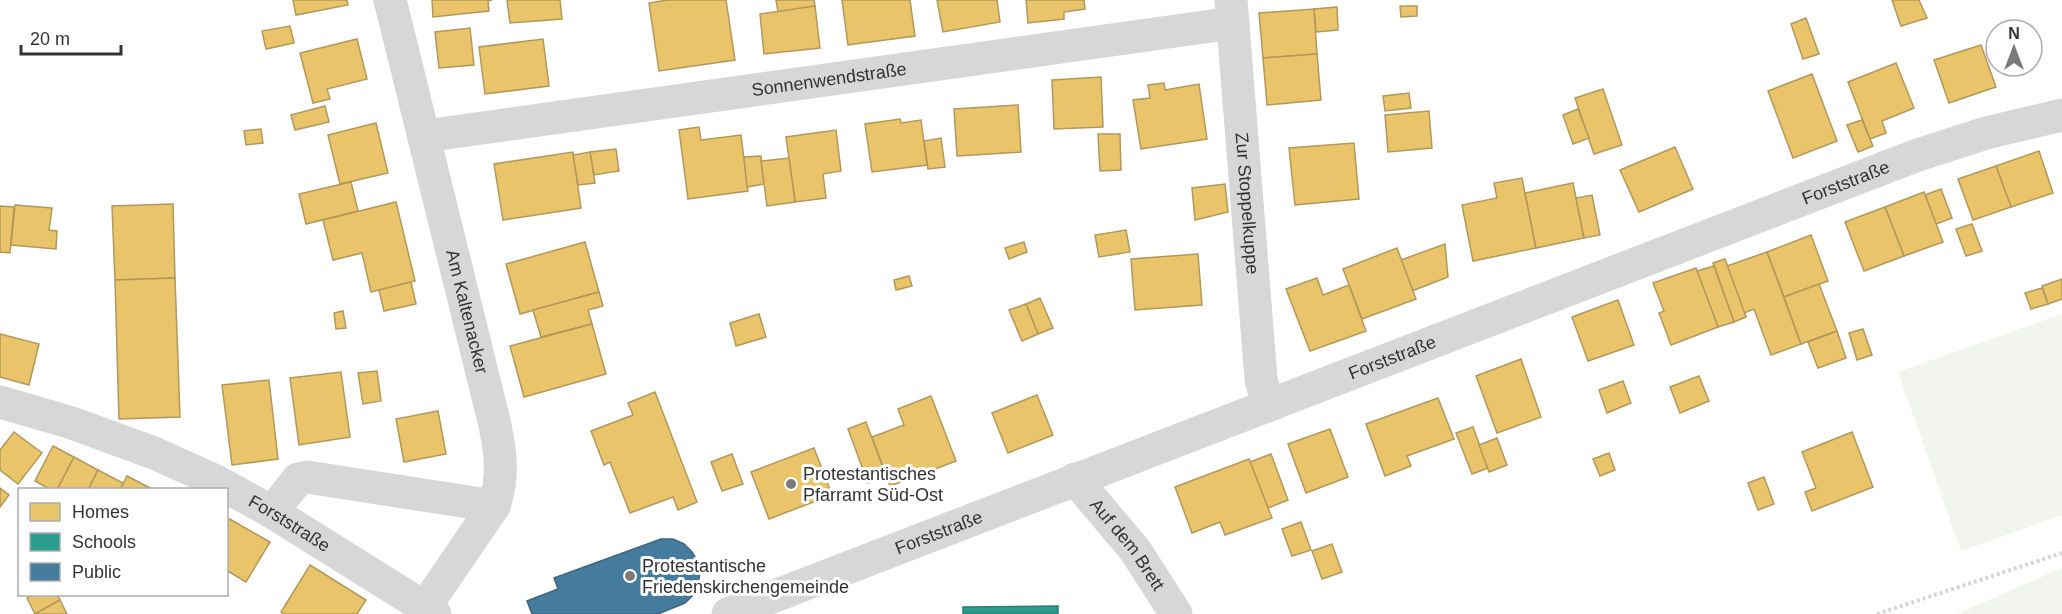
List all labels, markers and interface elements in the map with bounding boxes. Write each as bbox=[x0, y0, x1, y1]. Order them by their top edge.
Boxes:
scale bar bbox=[21, 18, 122, 56]
north arrow bbox=[1984, 18, 2044, 78]
text: N bbox=[2008, 25, 2020, 42]
text: 20 m bbox=[30, 29, 70, 49]
street label: Sonnenwendstraße bbox=[750, 59, 908, 100]
street label: Zur Stoppelkuppe bbox=[1232, 132, 1263, 275]
street label: Forststraße bbox=[1799, 157, 1892, 209]
street label: Am Kaltenacker bbox=[442, 248, 492, 376]
street label: Forststraße bbox=[1346, 332, 1439, 384]
place label: Protestantisches Pfarramt Süd-Ost bbox=[803, 464, 943, 505]
marker: Protestantisches Pfarramt Süd-Ost bbox=[784, 477, 798, 491]
legend bbox=[18, 488, 228, 596]
street label: Forststraße bbox=[245, 491, 334, 556]
street label: Auf dem Brett bbox=[1086, 495, 1168, 594]
text: Homes bbox=[72, 502, 129, 522]
street label: Forststraße bbox=[892, 507, 985, 559]
text: Schools bbox=[72, 532, 136, 552]
place label: Protestantische Friedenskirchengemeinde bbox=[642, 556, 849, 597]
text: Public bbox=[72, 562, 121, 582]
marker: Protestantische Friedenskirchengemeinde bbox=[623, 569, 637, 583]

